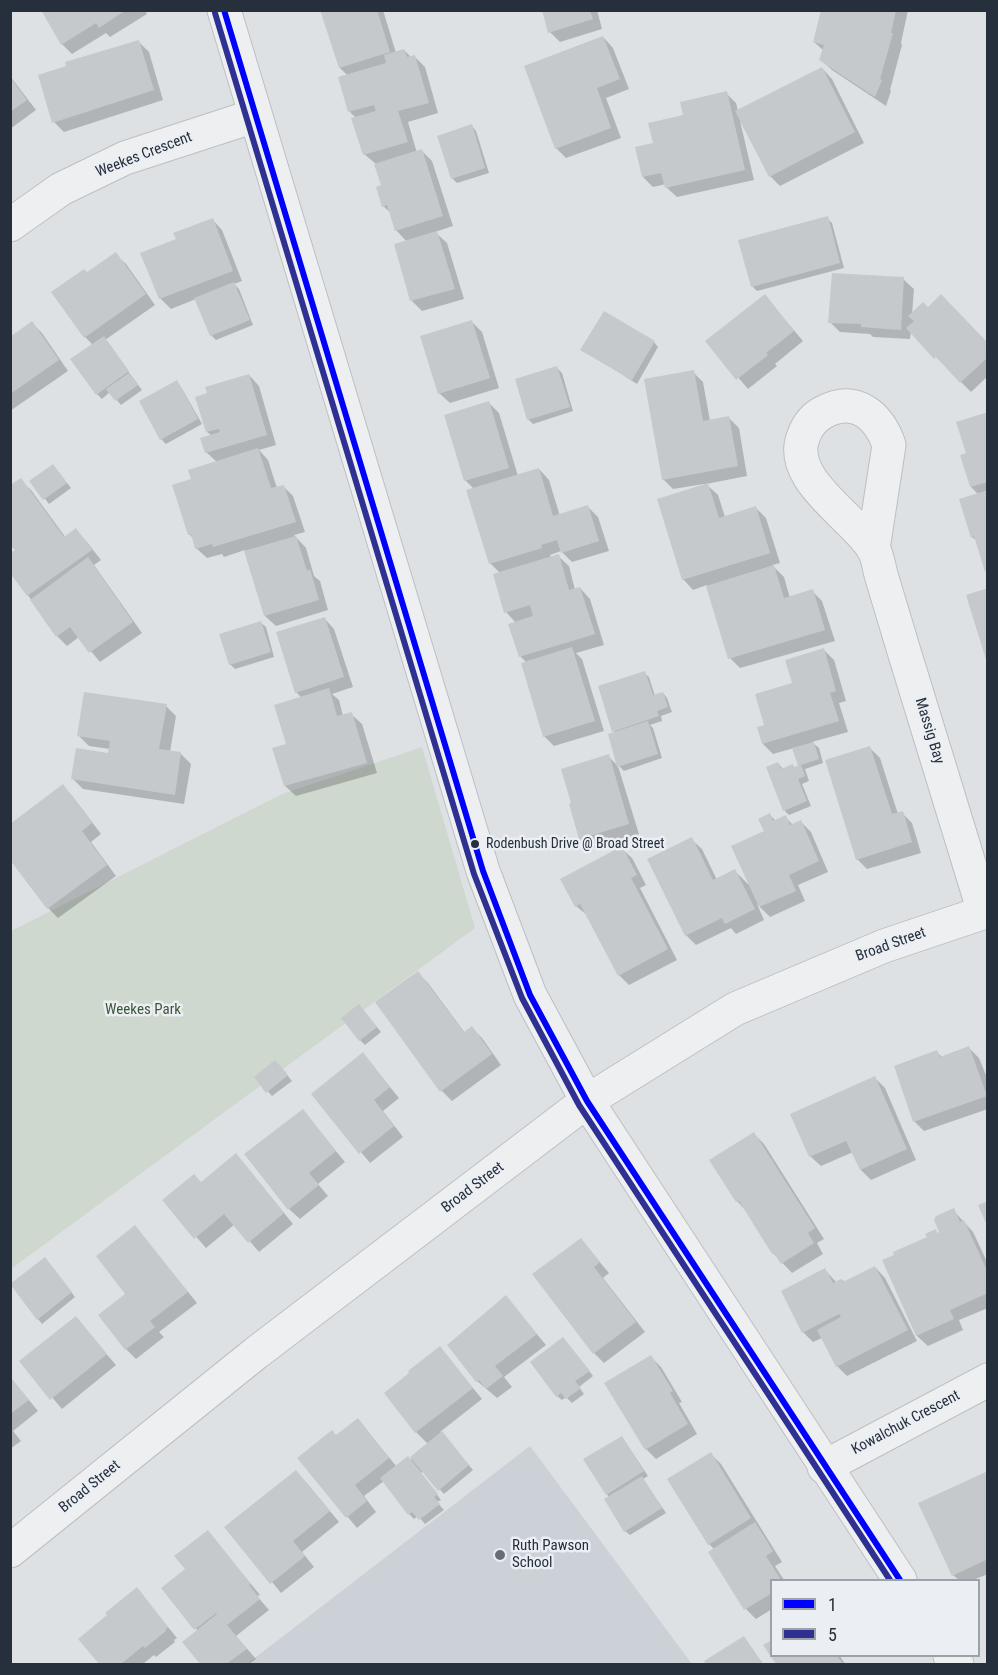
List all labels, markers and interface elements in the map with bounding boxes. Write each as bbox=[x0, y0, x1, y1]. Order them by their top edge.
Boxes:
street label: Weekes Crescent bbox=[93, 128, 195, 182]
street label: Massig Bay bbox=[910, 696, 948, 766]
place label: Rodenbush Drive @ Broad Street bbox=[486, 836, 664, 852]
marker: Rodenbush Drive @ Broad Street bbox=[469, 838, 481, 850]
street label: Broad Street bbox=[853, 924, 929, 966]
park label: Weekes Park bbox=[105, 1001, 181, 1019]
street label: Broad Street bbox=[438, 1159, 508, 1217]
street label: Kowalchuk Crescent bbox=[849, 1387, 963, 1459]
street label: Broad Street bbox=[56, 1457, 124, 1517]
place label: Ruth Pawson School bbox=[512, 1537, 589, 1572]
marker: Ruth Pawson School bbox=[493, 1548, 507, 1562]
legend bbox=[770, 1579, 980, 1657]
text: 1 bbox=[828, 1594, 837, 1615]
text: 5 bbox=[828, 1624, 837, 1645]

